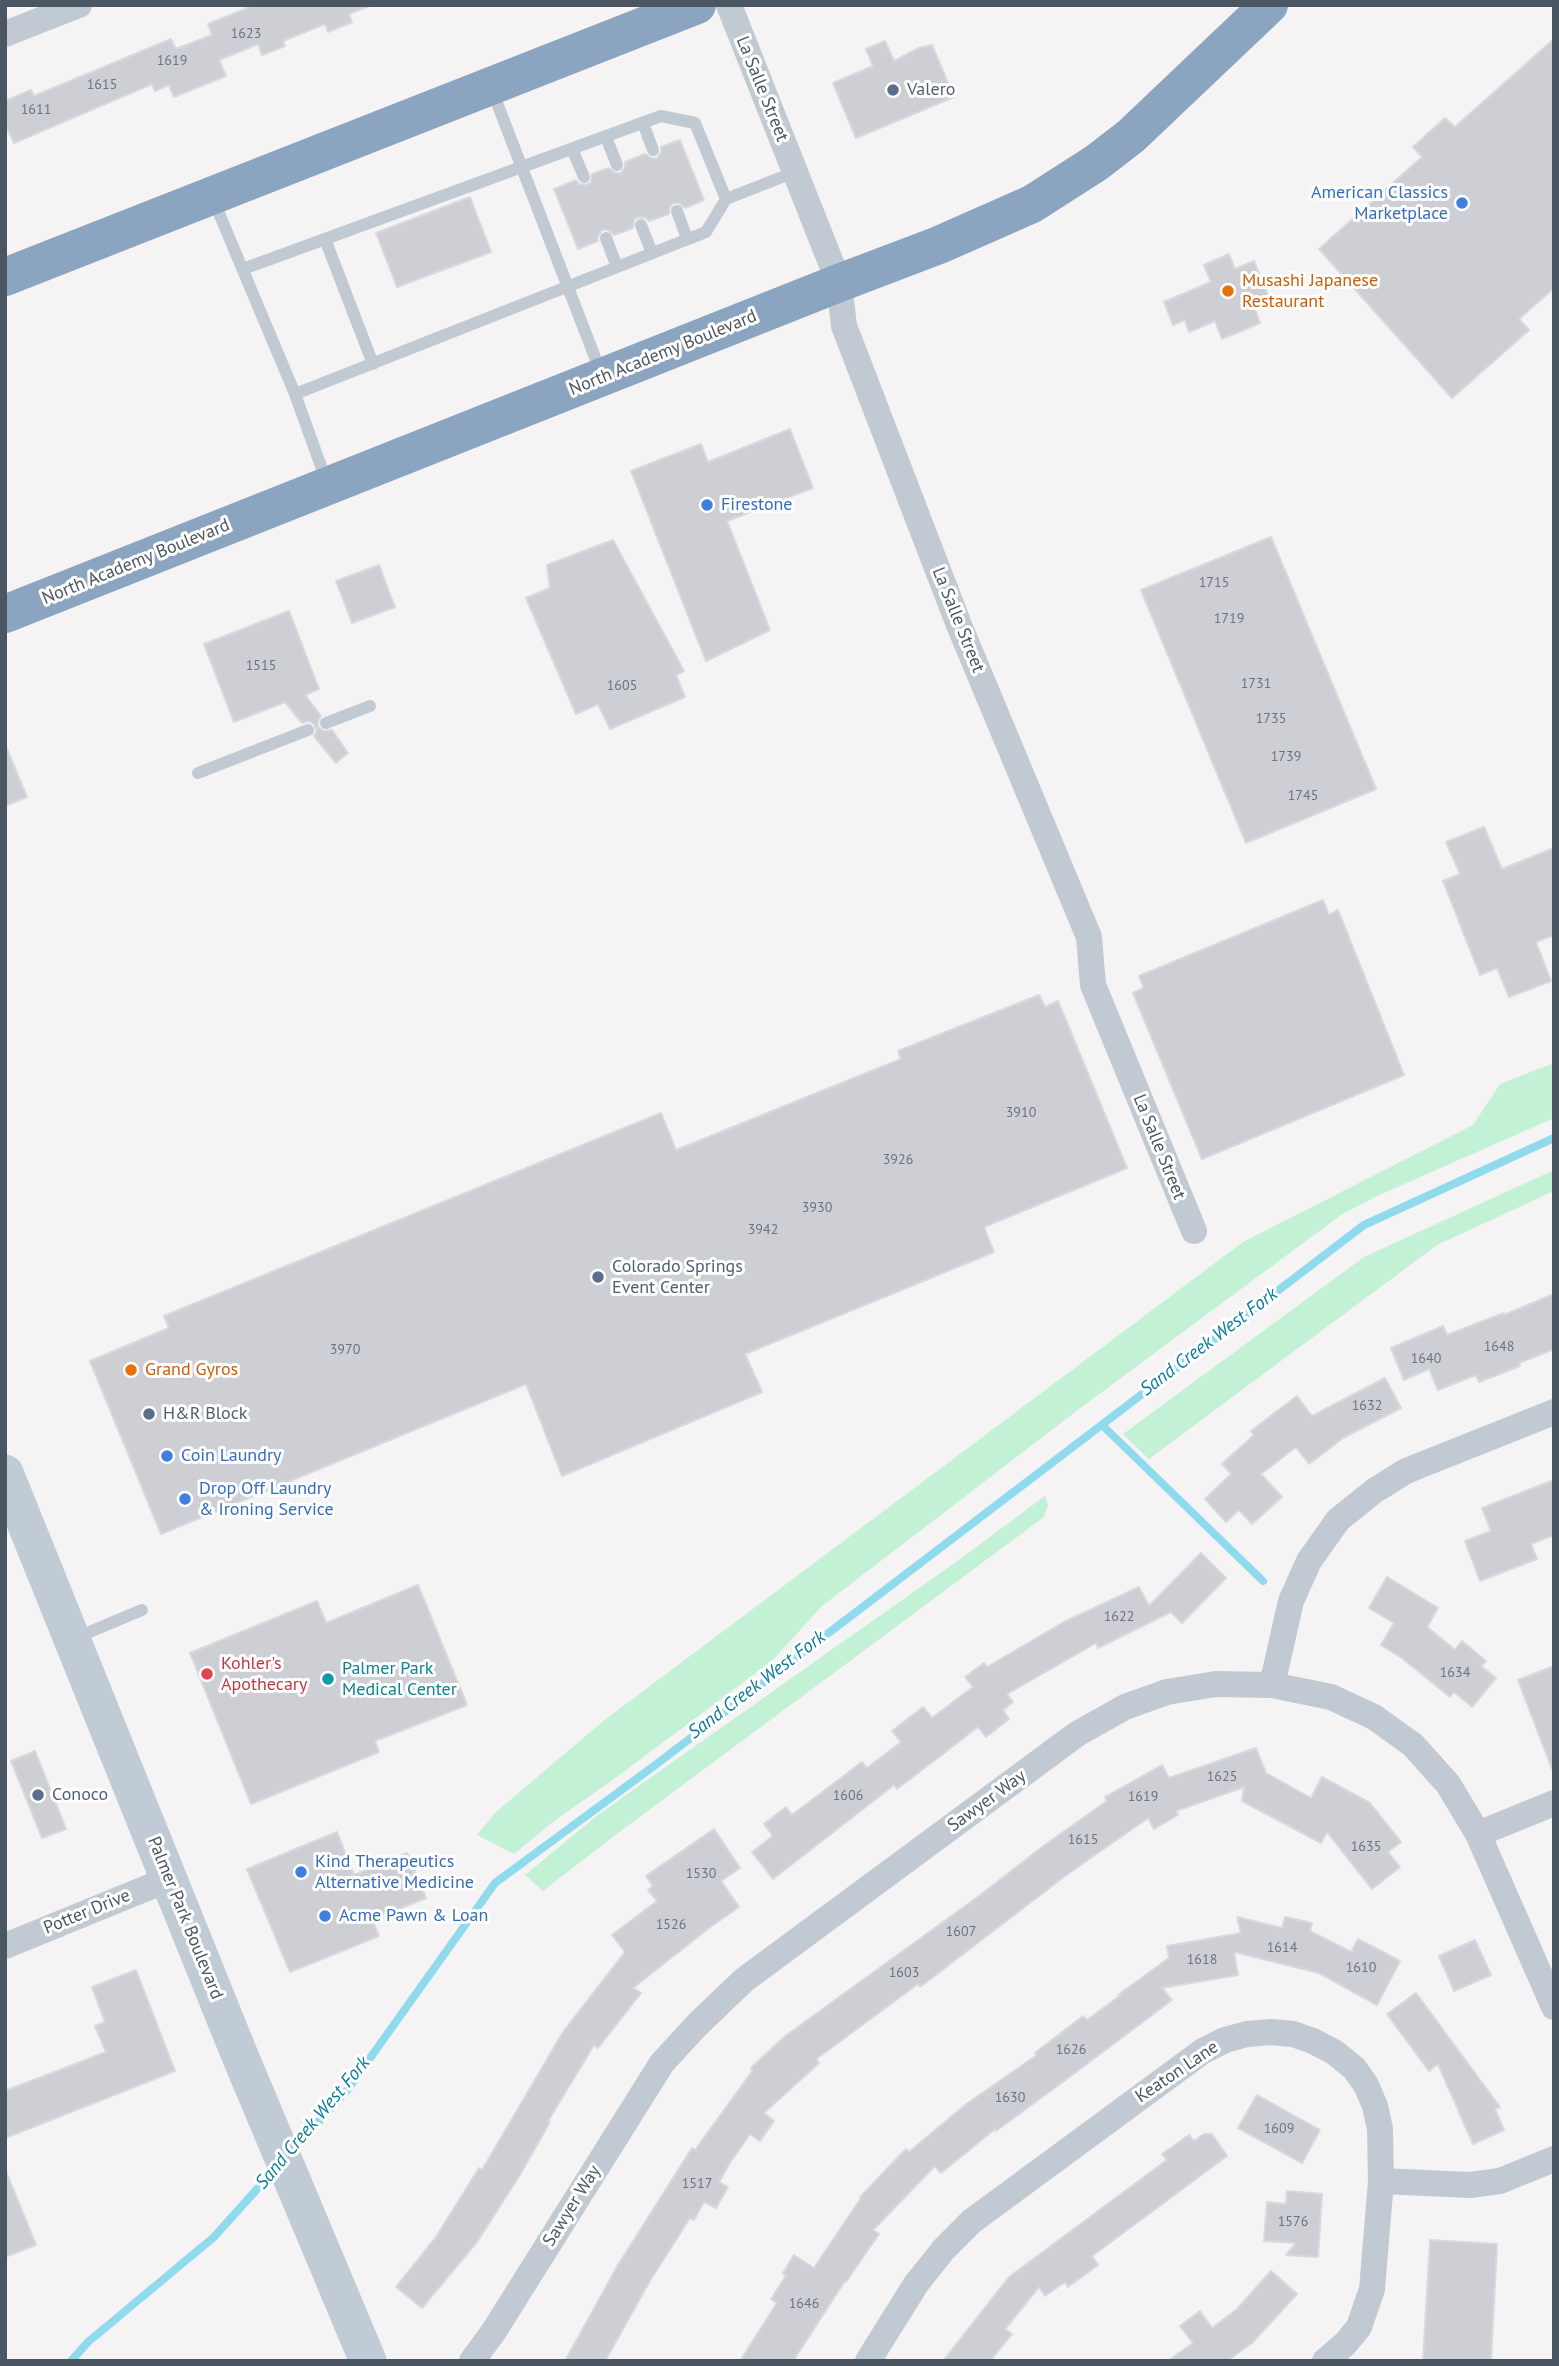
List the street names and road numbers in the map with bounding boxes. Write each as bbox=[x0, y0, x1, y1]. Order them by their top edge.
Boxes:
street label: La Salle Street bbox=[731, 33, 793, 145]
street label: North Academy Boulevard bbox=[566, 305, 760, 401]
street label: North Academy Boulevard bbox=[39, 514, 233, 610]
street label: La Salle Street bbox=[927, 564, 989, 676]
street label: La Salle Street bbox=[1128, 1091, 1190, 1203]
street label: Sawyer Way bbox=[944, 1765, 1030, 1837]
street label: Palmer Park Boulevard bbox=[142, 1834, 228, 2002]
street label: Potter Drive bbox=[41, 1885, 133, 1939]
street label: Keaton Lane bbox=[1131, 2036, 1223, 2108]
street label: Sawyer Way bbox=[539, 2161, 605, 2251]

